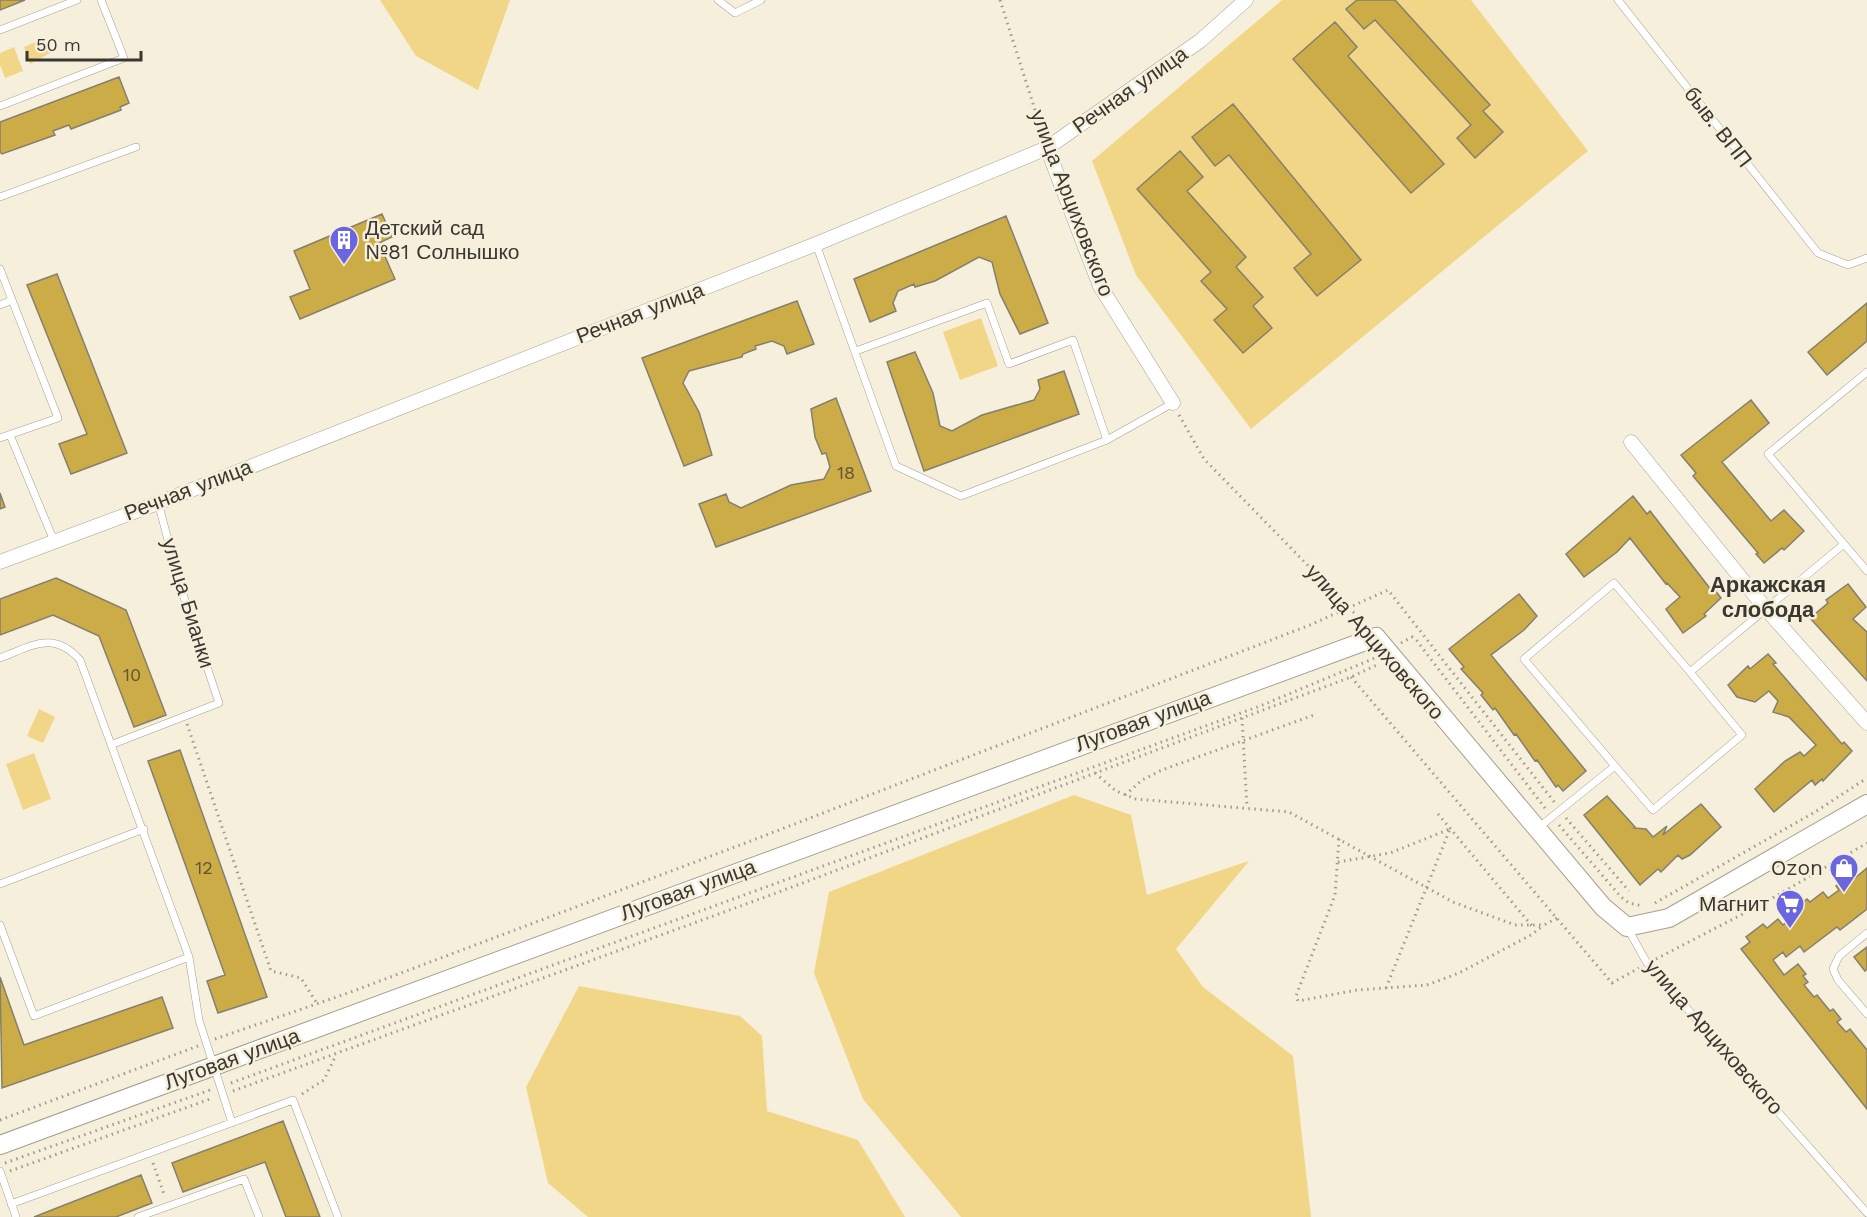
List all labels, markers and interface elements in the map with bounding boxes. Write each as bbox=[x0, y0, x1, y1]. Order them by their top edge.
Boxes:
scale bar bbox=[27, 24, 141, 62]
text: 50 m bbox=[36, 34, 81, 55]
street label: Речная улица bbox=[1067, 41, 1192, 138]
street label: быв. ВПП bbox=[1679, 81, 1758, 172]
street label: улица Арциховского bbox=[1025, 106, 1120, 300]
place label: Детский сад №81 Солнышко bbox=[365, 215, 520, 264]
building icon: Детский сад №81 Солнышко bbox=[328, 224, 360, 266]
street label: Речная улица bbox=[573, 277, 707, 348]
street label: Речная улица bbox=[121, 454, 255, 525]
house number: 18 bbox=[837, 462, 855, 483]
street label: улица Бианки bbox=[157, 535, 220, 671]
street label: улица Арциховского bbox=[1301, 559, 1450, 724]
district label: Аркажская слобода bbox=[1710, 572, 1826, 622]
house number: 10 bbox=[123, 664, 141, 685]
street label: Луговая улица bbox=[1072, 684, 1214, 757]
shop icon: Ozon bbox=[1828, 852, 1860, 894]
street label: Луговая улица bbox=[617, 853, 759, 926]
place label: Ozon bbox=[1771, 855, 1823, 880]
house number: 12 bbox=[195, 857, 213, 878]
supermarket icon: Магнит bbox=[1774, 888, 1806, 930]
place label: Магнит bbox=[1699, 891, 1769, 916]
street label: улица Арциховского bbox=[1640, 954, 1789, 1119]
street label: Луговая улица bbox=[161, 1022, 303, 1095]

